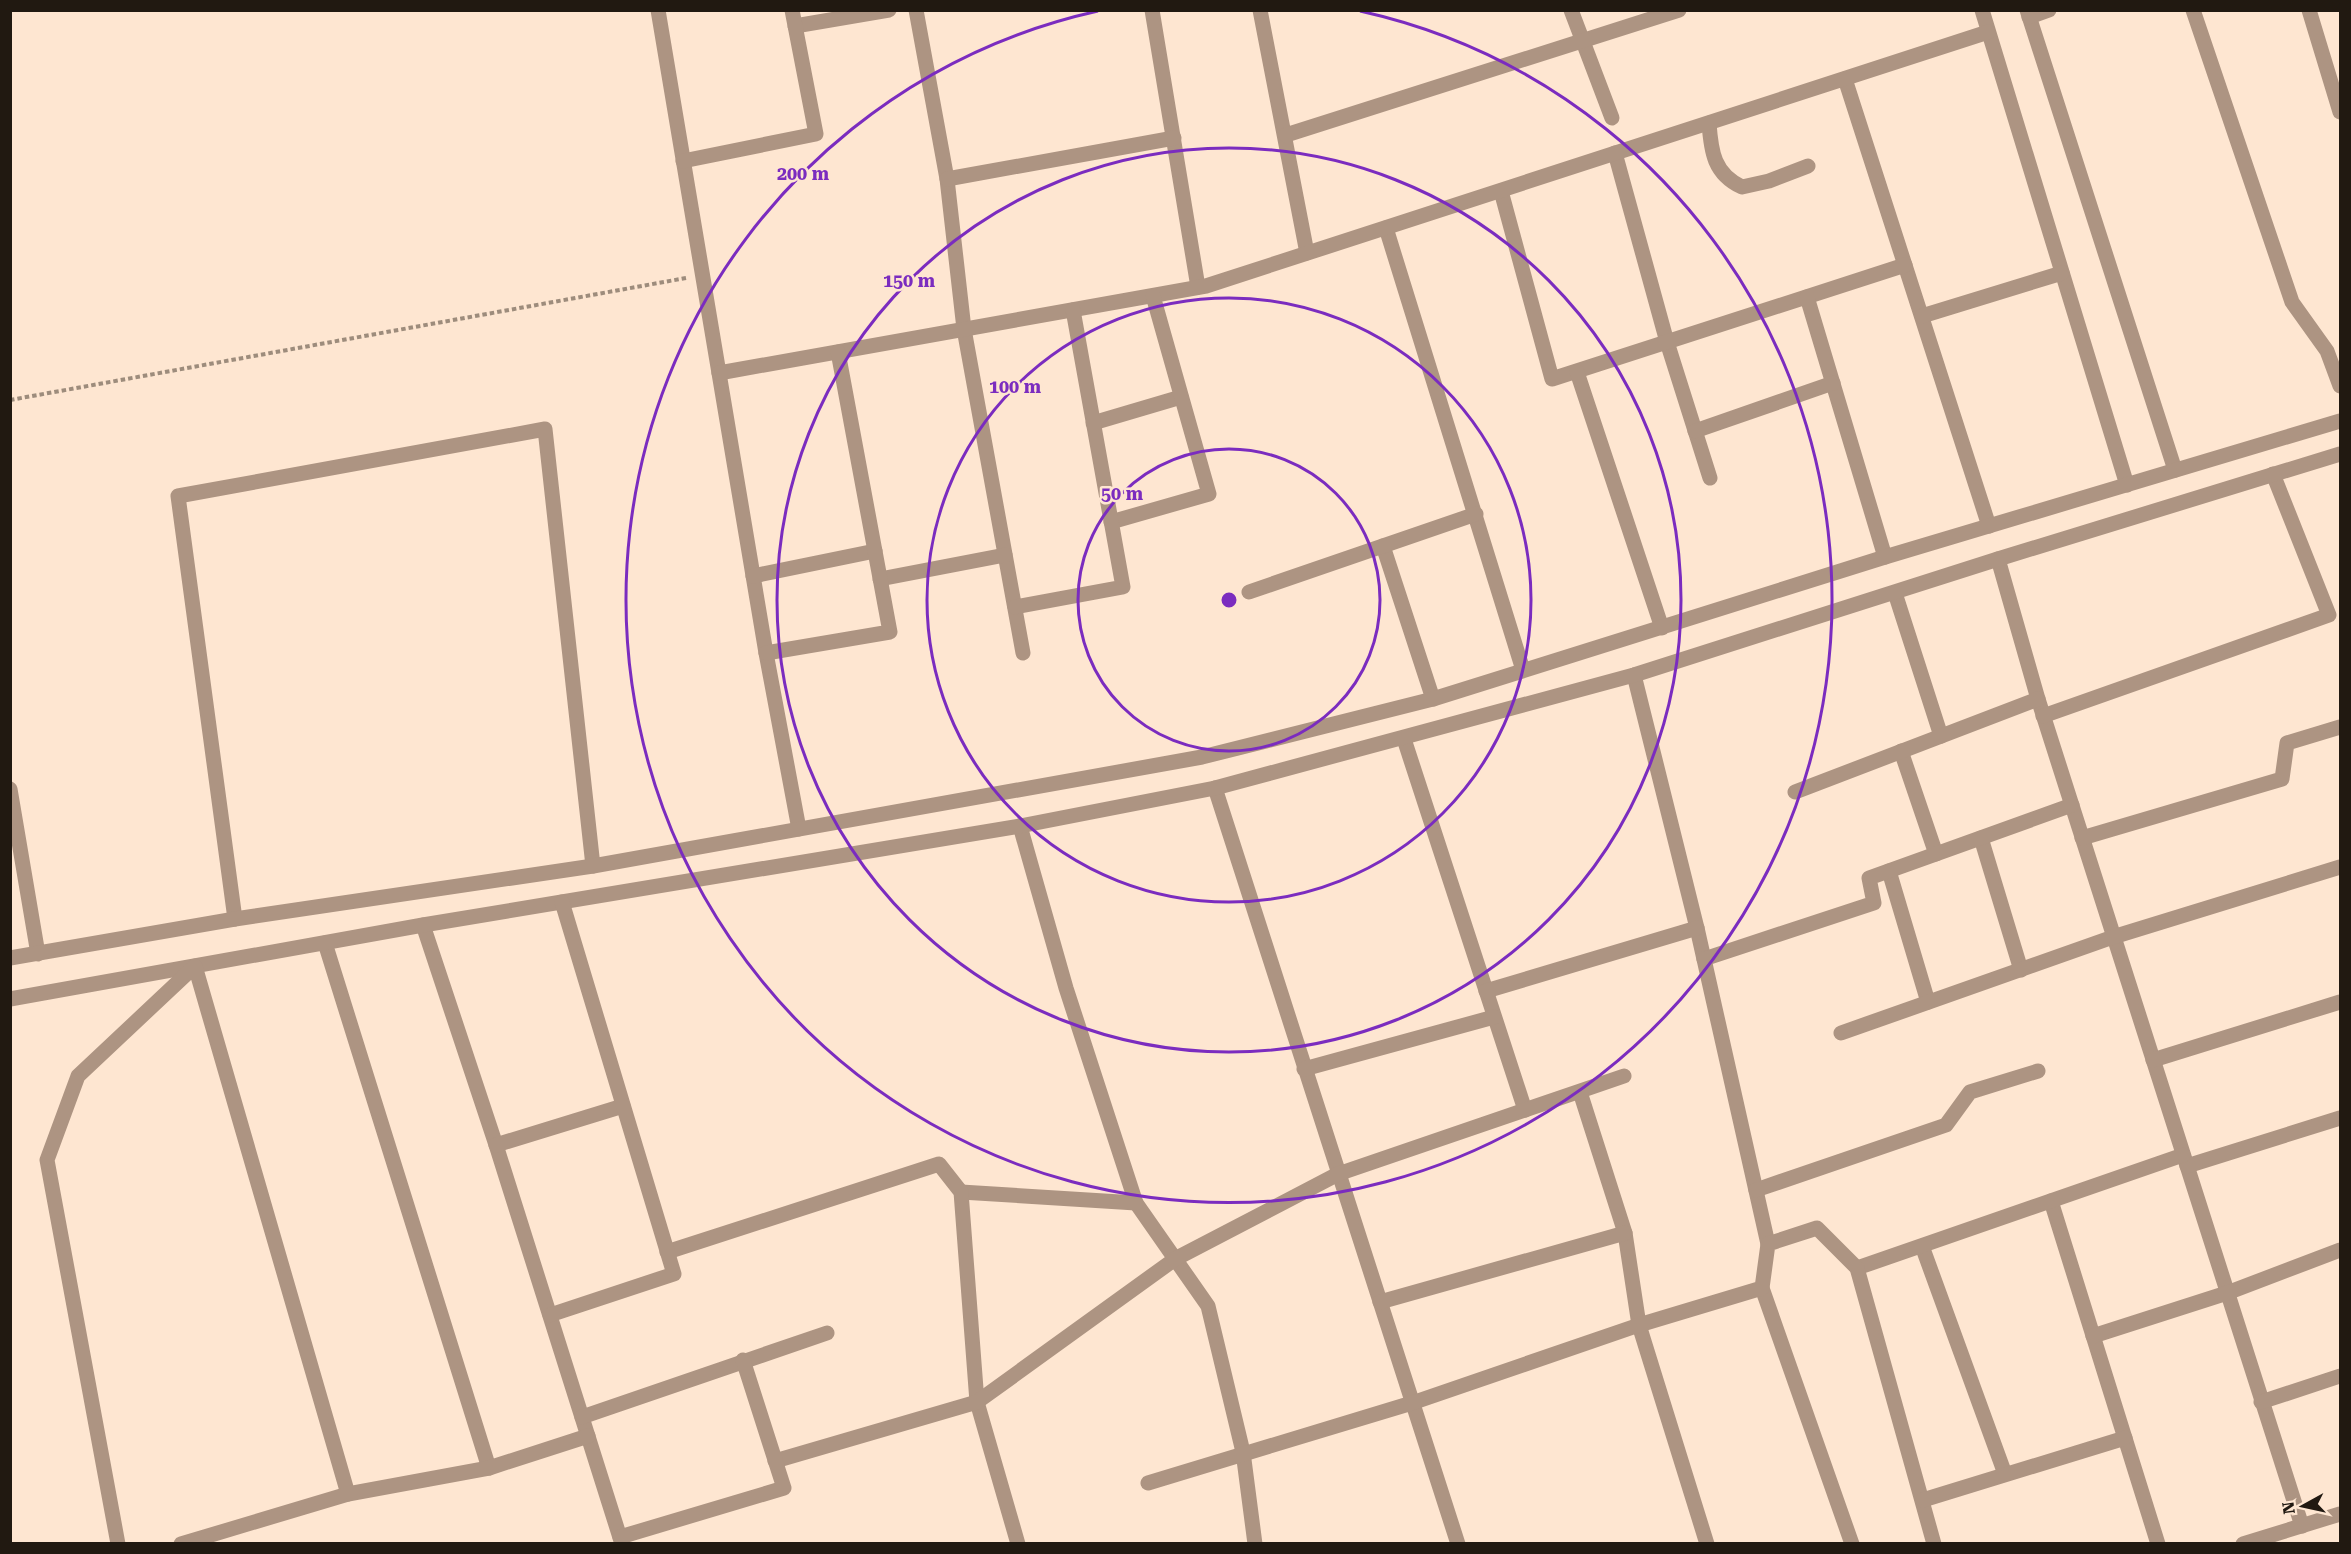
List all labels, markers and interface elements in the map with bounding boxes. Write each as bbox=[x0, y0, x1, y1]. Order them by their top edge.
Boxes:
text: 200 m bbox=[777, 163, 830, 184]
text: 150 m bbox=[883, 270, 936, 291]
text: 100 m bbox=[989, 376, 1042, 397]
text: 50 m bbox=[1101, 483, 1144, 504]
centre of rings bbox=[1219, 590, 1239, 610]
north arrow bbox=[2273, 1476, 2333, 1536]
text: N bbox=[2278, 1501, 2299, 1515]

